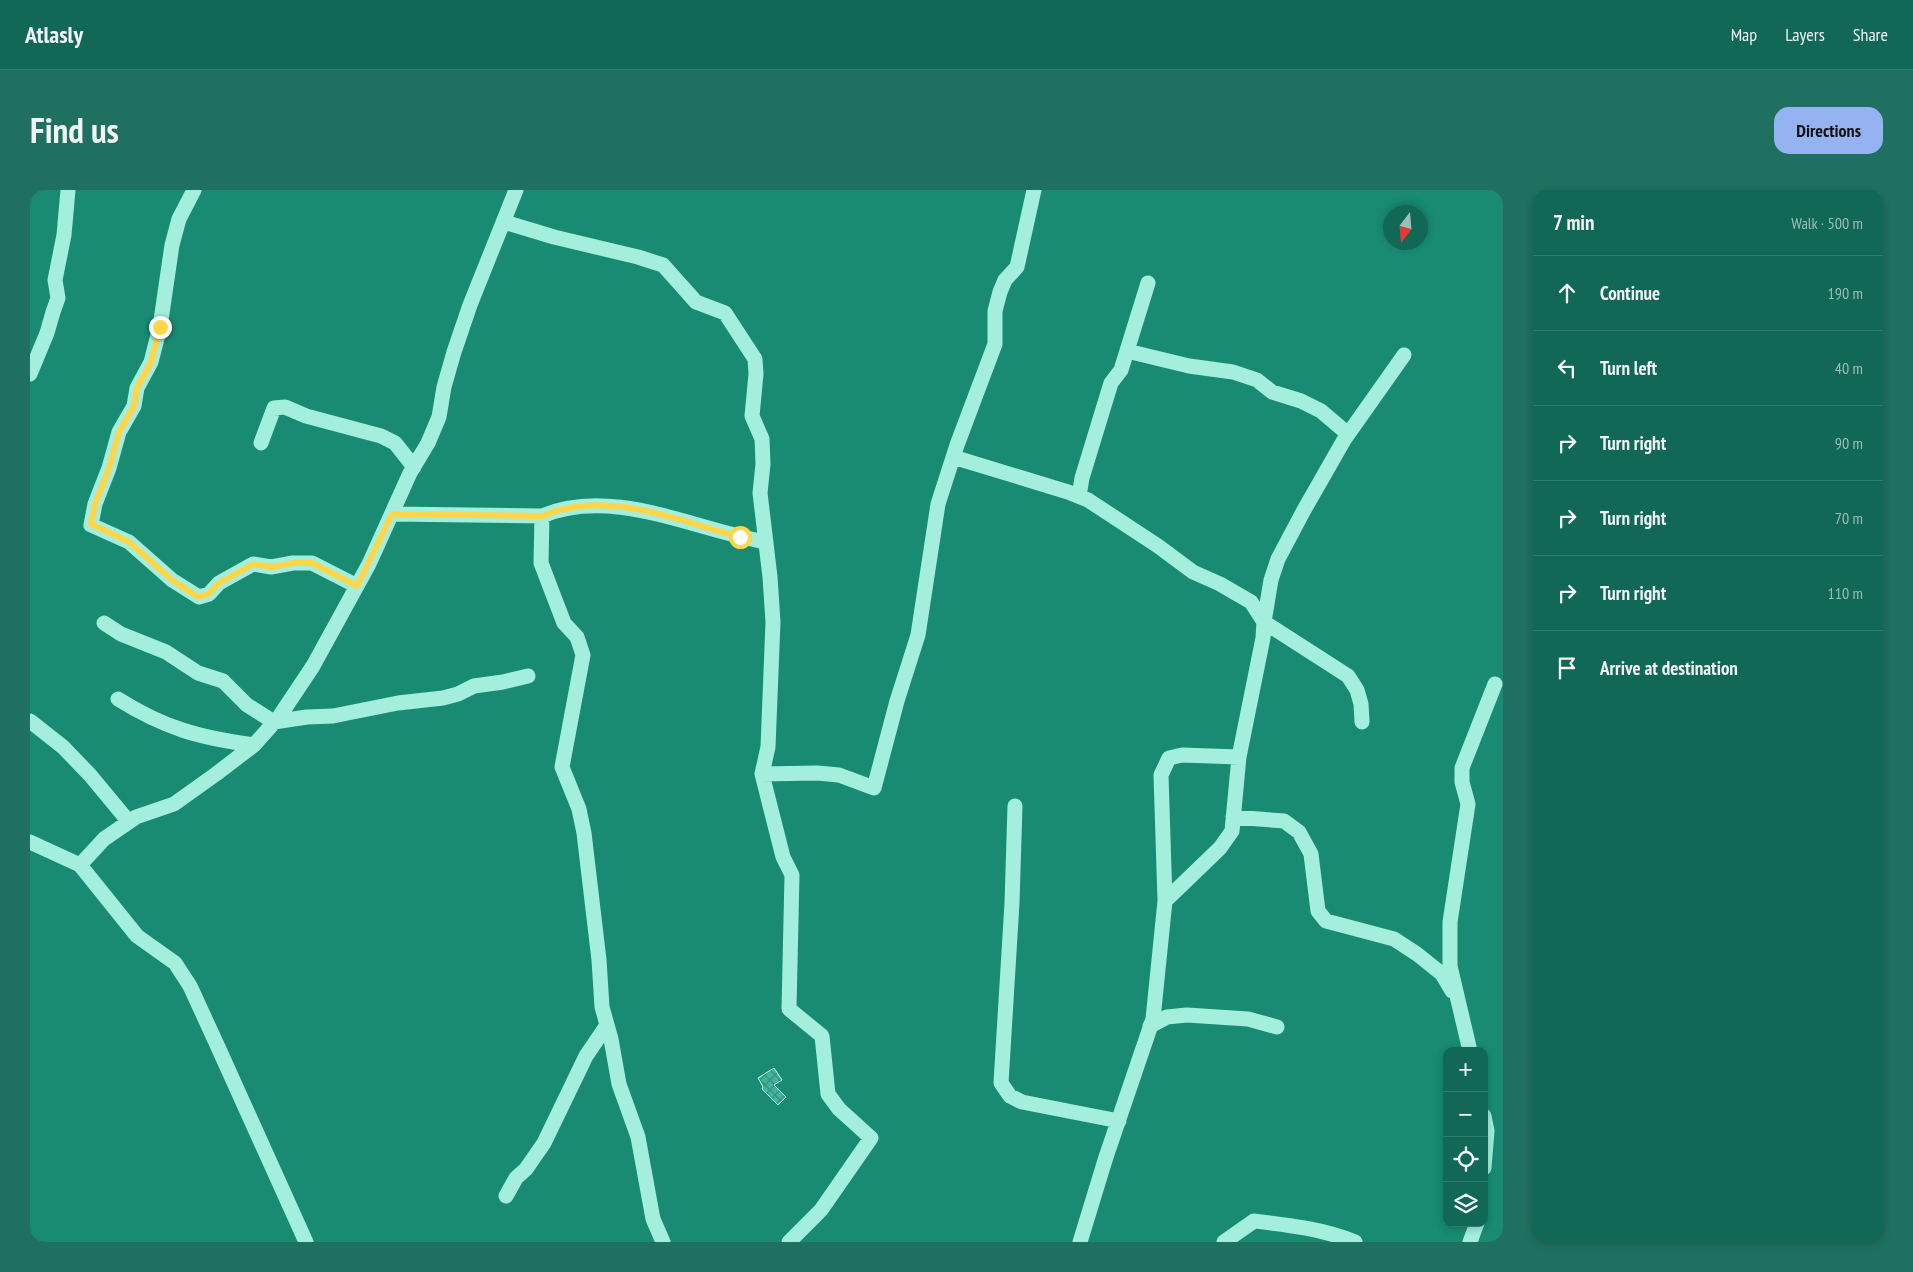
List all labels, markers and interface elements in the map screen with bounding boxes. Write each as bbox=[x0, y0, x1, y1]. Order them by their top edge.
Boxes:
text: Atlasly bbox=[25, 19, 83, 50]
text: Map bbox=[1731, 23, 1757, 46]
text: Layers bbox=[1785, 23, 1825, 46]
text: Share bbox=[1853, 23, 1888, 46]
text: Find us bbox=[30, 107, 119, 153]
button: Directions bbox=[1774, 107, 1883, 154]
north arrow bbox=[1383, 205, 1428, 250]
text: 7 min bbox=[1553, 209, 1595, 236]
text: Walk · 500 m bbox=[1791, 213, 1863, 233]
icon: ahead bbox=[1553, 279, 1581, 307]
text: Continue bbox=[1600, 281, 1660, 305]
text: 190 m bbox=[1828, 283, 1863, 303]
route end bbox=[149, 316, 172, 339]
icon: left bbox=[1553, 354, 1581, 382]
text: Turn left bbox=[1600, 356, 1657, 380]
text: 40 m bbox=[1835, 358, 1863, 378]
icon: right bbox=[1553, 429, 1581, 457]
text: Turn right bbox=[1600, 431, 1666, 455]
text: 90 m bbox=[1835, 433, 1863, 453]
icon: right bbox=[1553, 504, 1581, 532]
text: Turn right bbox=[1600, 506, 1666, 530]
text: 70 m bbox=[1835, 508, 1863, 528]
route start bbox=[729, 526, 752, 549]
icon: right bbox=[1553, 579, 1581, 607]
text: Turn right bbox=[1600, 581, 1666, 605]
text: 110 m bbox=[1828, 583, 1863, 603]
icon: arrive bbox=[1553, 654, 1581, 682]
text: Arrive at destination bbox=[1600, 656, 1738, 680]
map controls bbox=[1443, 1047, 1488, 1227]
button: + bbox=[1443, 1047, 1488, 1092]
button: − bbox=[1443, 1092, 1488, 1137]
button: locate bbox=[1443, 1137, 1488, 1182]
button: layers bbox=[1443, 1182, 1488, 1227]

